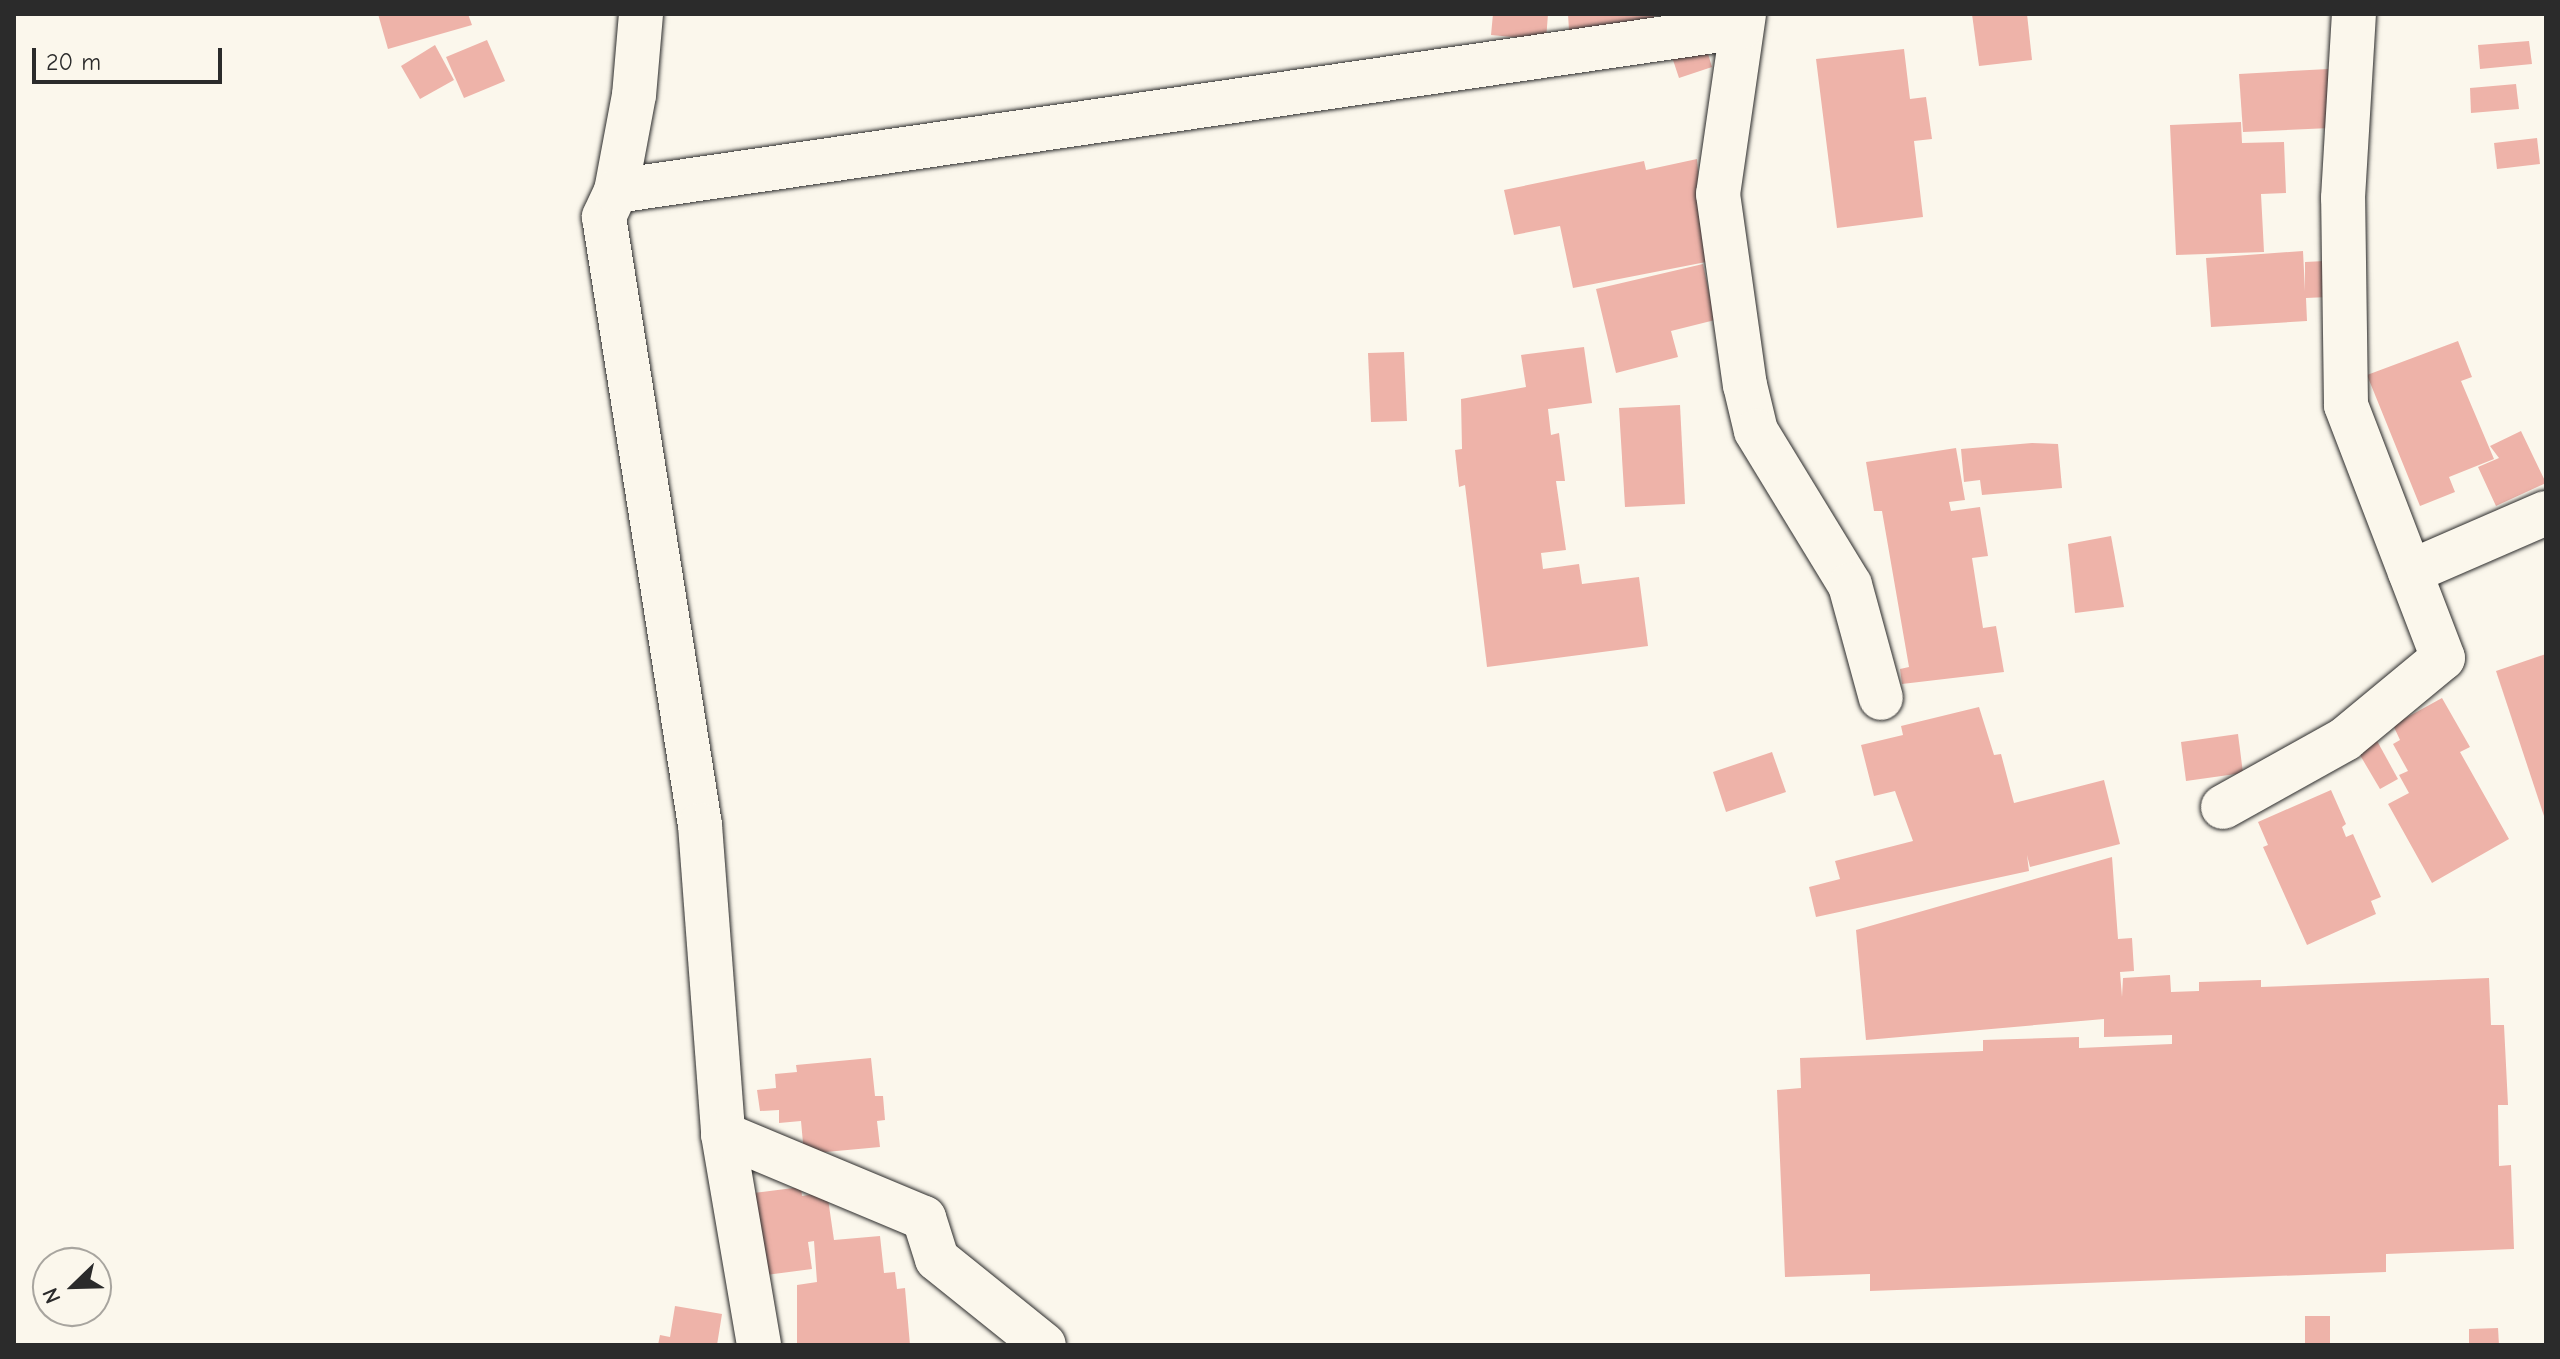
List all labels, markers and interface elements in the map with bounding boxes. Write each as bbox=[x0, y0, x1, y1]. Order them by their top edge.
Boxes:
scale bar bbox=[36, 32, 226, 82]
text: 20 m bbox=[46, 48, 101, 76]
north arrow bbox=[32, 1247, 112, 1327]
text: N bbox=[37, 1284, 67, 1307]

